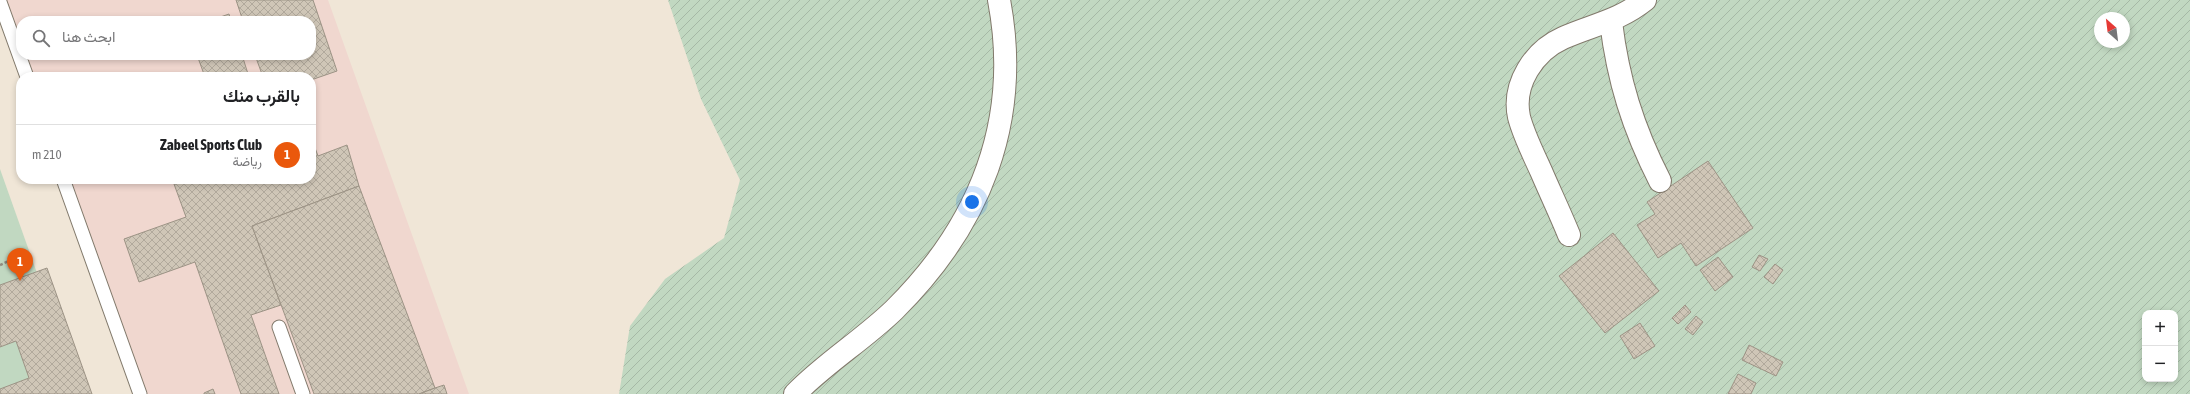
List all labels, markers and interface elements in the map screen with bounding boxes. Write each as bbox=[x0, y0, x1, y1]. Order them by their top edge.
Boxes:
north arrow bbox=[2094, 12, 2130, 48]
search box bbox=[16, 16, 316, 60]
icon: search bbox=[30, 27, 52, 49]
text: ابحث هنا bbox=[62, 28, 116, 45]
text: بالقرب منك bbox=[223, 86, 300, 106]
text: Zabeel Sports Club bbox=[160, 136, 262, 153]
text: 210 m bbox=[32, 147, 62, 162]
text: 1 bbox=[284, 147, 290, 162]
text: رياضة bbox=[232, 154, 262, 169]
your location bbox=[962, 192, 982, 212]
pin: 1 bbox=[7, 248, 33, 281]
map controls bbox=[2142, 310, 2178, 382]
button: + bbox=[2142, 310, 2178, 346]
button: − bbox=[2142, 346, 2178, 382]

